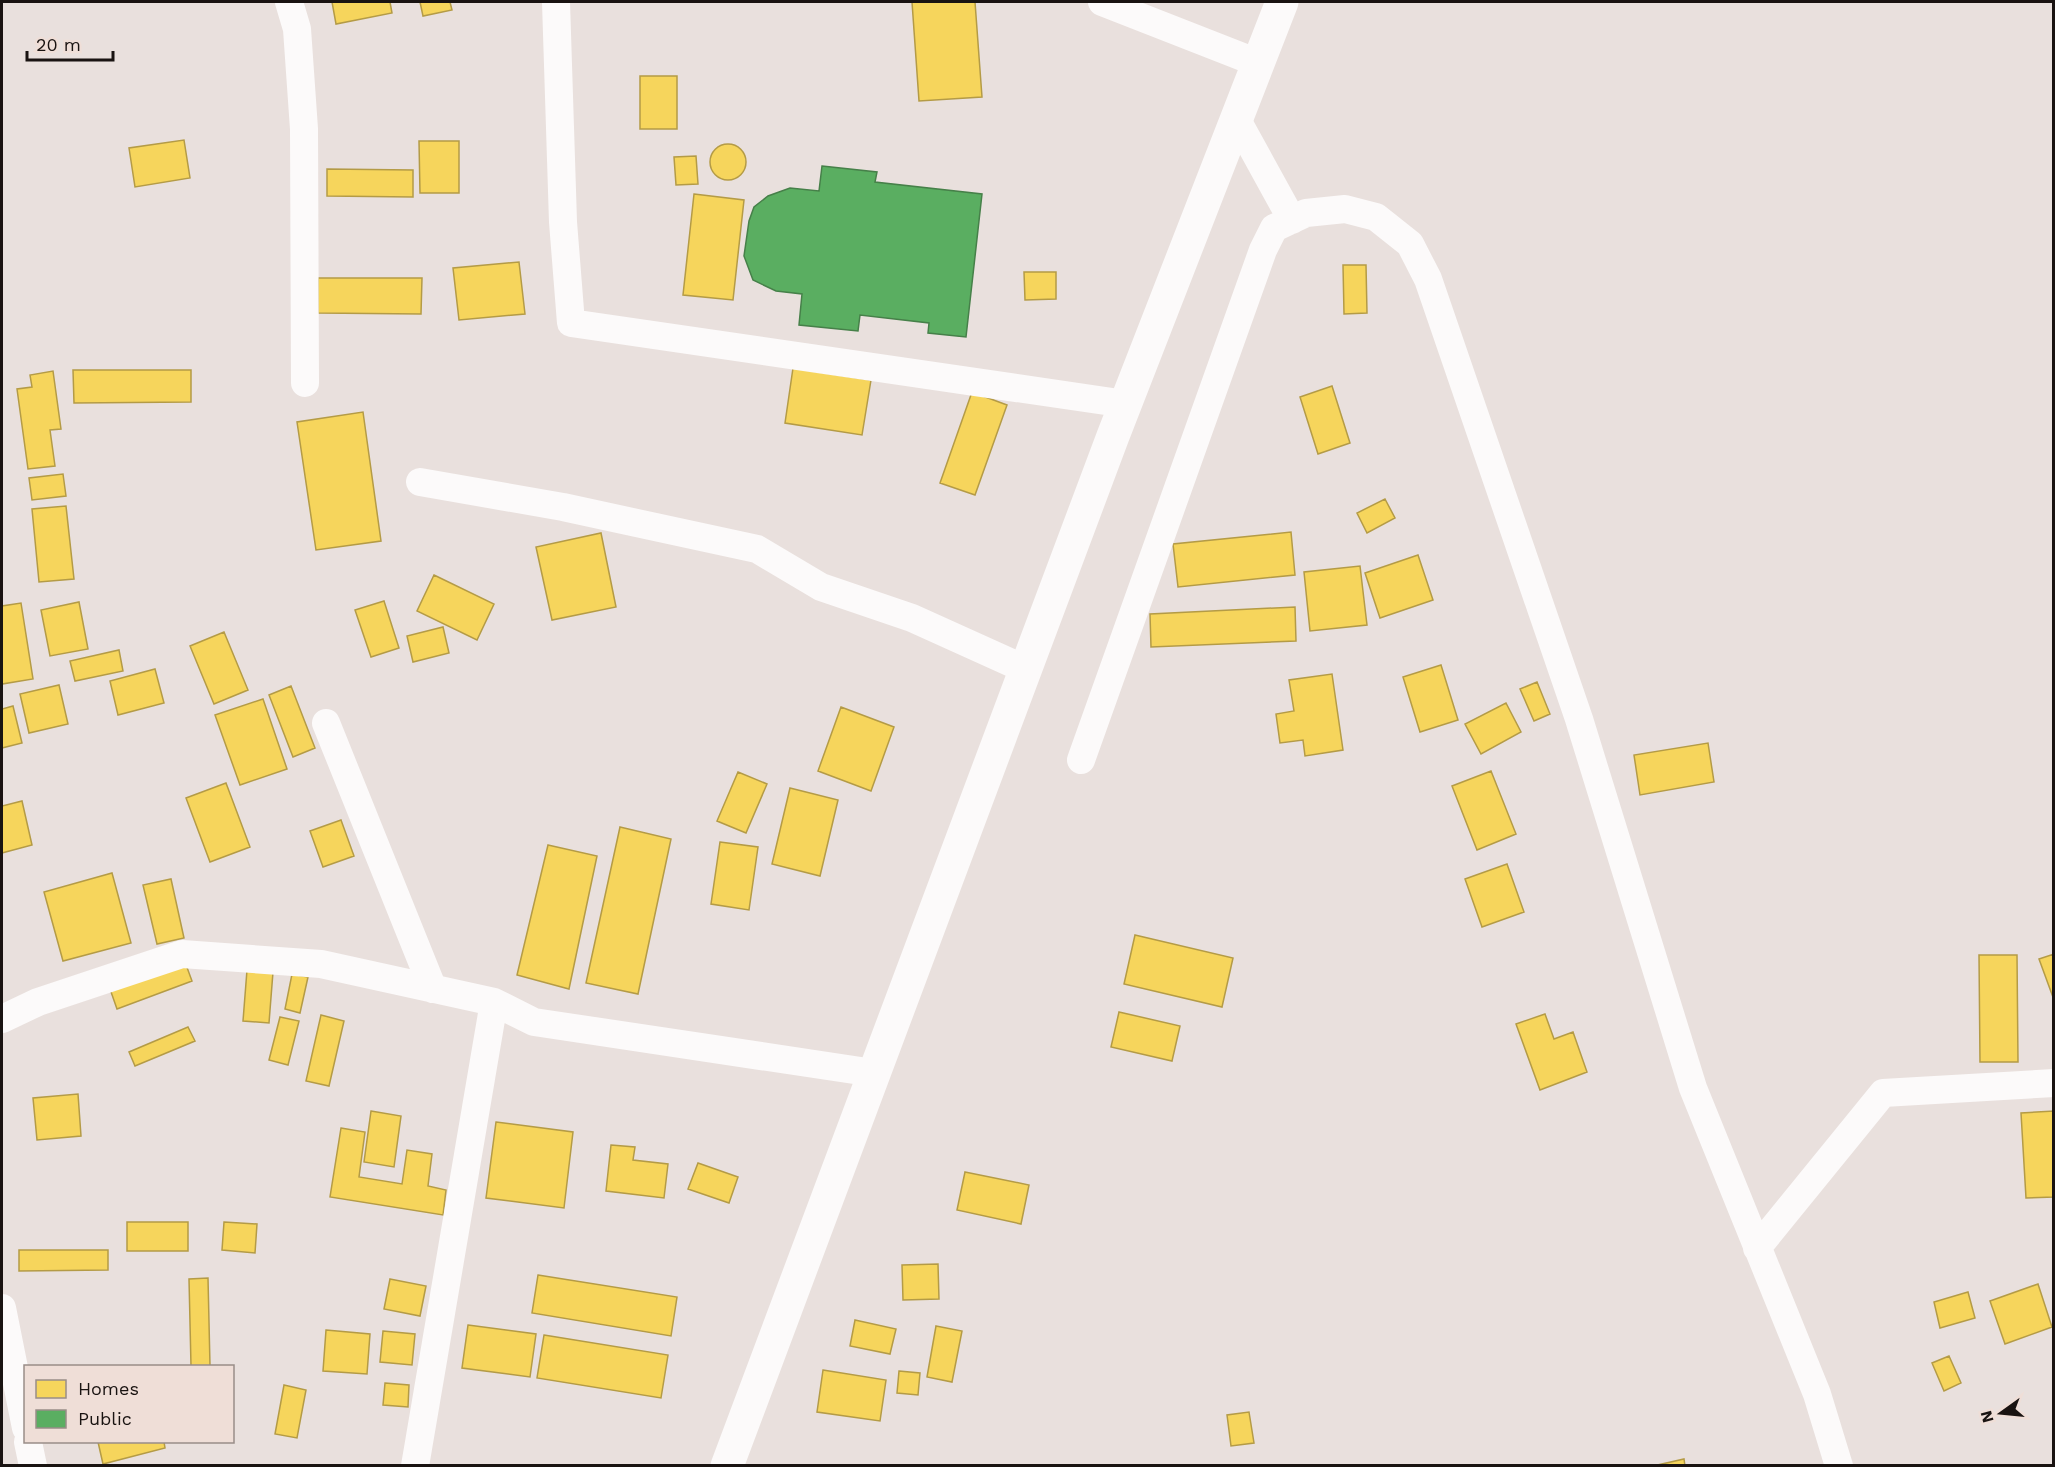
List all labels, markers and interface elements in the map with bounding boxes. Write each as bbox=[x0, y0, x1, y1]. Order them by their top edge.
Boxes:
scale bar bbox=[27, 24, 112, 62]
text: 20 m bbox=[36, 34, 81, 55]
legend bbox=[24, 1365, 234, 1443]
text: Homes bbox=[78, 1378, 139, 1399]
north arrow bbox=[1971, 1383, 2031, 1443]
text: Public bbox=[78, 1408, 132, 1429]
text: N bbox=[1976, 1409, 1998, 1425]

